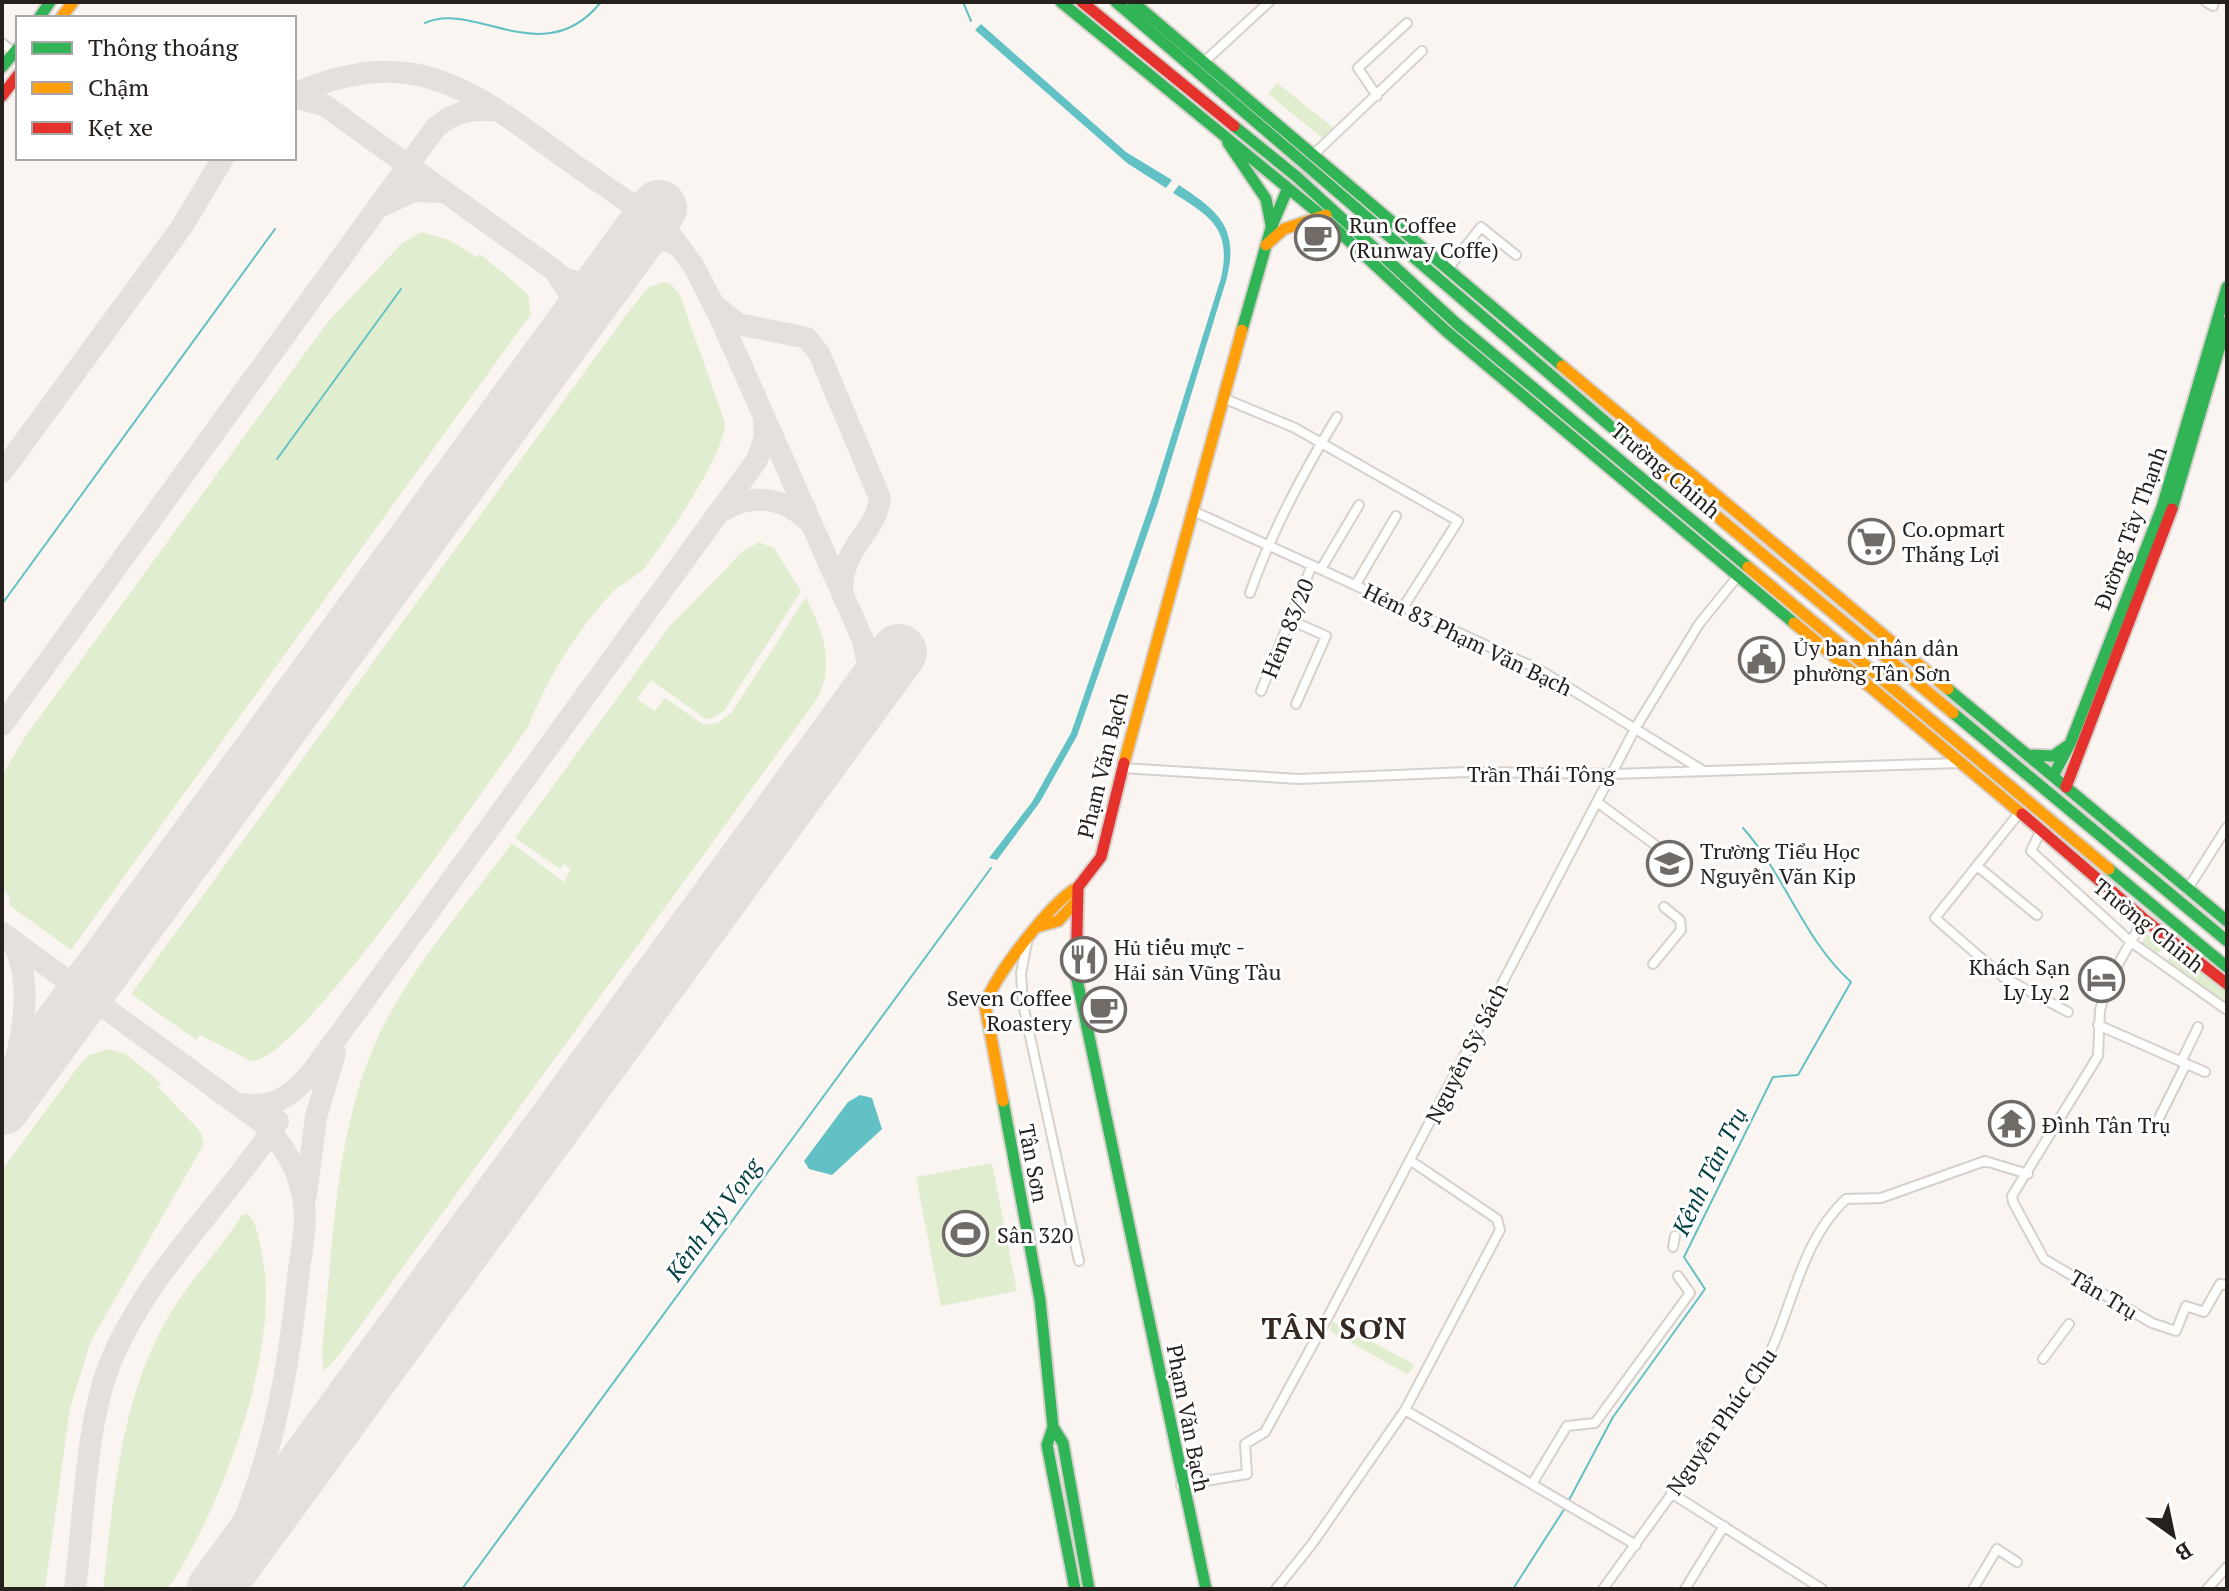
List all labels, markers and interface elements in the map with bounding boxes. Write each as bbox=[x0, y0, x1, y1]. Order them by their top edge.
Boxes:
legend bbox=[16, 16, 296, 160]
text: Thông thoáng bbox=[88, 31, 239, 63]
text: Chậm bbox=[88, 71, 149, 103]
text: Kẹt xe bbox=[88, 111, 153, 143]
place label: Run Coffee (Runway Coffe) bbox=[1349, 210, 1499, 264]
cafe icon: Run Coffee (Runway Coffe) bbox=[1294, 213, 1342, 261]
street label: Trường Chinh bbox=[1605, 416, 1727, 524]
street label: Đường Tây Thạnh bbox=[2087, 442, 2173, 614]
place label: Co.opmart Thắng Lợi bbox=[1902, 514, 2005, 568]
supermarket icon: Co.opmart Thắng Lợi bbox=[1847, 517, 1895, 565]
street label: Hẻm 83/20 bbox=[1254, 574, 1320, 682]
street label: Hẻm 83 Phạm Văn Bạch bbox=[1359, 576, 1577, 702]
place label: Ủy ban nhân dân phường Tân Sơn bbox=[1793, 633, 1959, 687]
public building icon: Ủy ban nhân dân phường Tân Sơn bbox=[1738, 636, 1786, 684]
street label: Phạm Văn Bạch bbox=[1070, 689, 1134, 841]
street label: Trần Thái Tông bbox=[1467, 759, 1616, 788]
place label: Trường Tiểu Học Nguyễn Văn Kip bbox=[1700, 836, 1860, 890]
school or university icon: Trường Tiểu Học Nguyễn Văn Kip bbox=[1645, 839, 1693, 887]
street label: Trường Chinh bbox=[2088, 871, 2211, 979]
place label: Hủ tiếu mực - Hải sản Vũng Tàu bbox=[1114, 932, 1282, 986]
restaurant icon: Hủ tiếu mực - Hải sản Vũng Tàu bbox=[1059, 935, 1107, 983]
place label: Khách Sạn Ly Ly 2 bbox=[1969, 952, 2070, 1006]
hotel icon: Khách Sạn Ly Ly 2 bbox=[2077, 955, 2125, 1003]
street label: Nguyễn Sỹ Sách bbox=[1418, 978, 1514, 1128]
place label: Seven Coffee Roastery bbox=[947, 983, 1073, 1037]
cafe icon: Seven Coffee Roastery bbox=[1079, 986, 1127, 1034]
temple icon: Đình Tân Trụ bbox=[1987, 1100, 2035, 1148]
water label: Kênh Tân Trụ bbox=[1664, 1102, 1754, 1241]
place label: Đình Tân Trụ bbox=[2042, 1110, 2170, 1139]
street label: Tân Sơn bbox=[1012, 1122, 1056, 1204]
water label: Kênh Hy Vọng bbox=[657, 1150, 769, 1288]
sports icon: Sân 320 bbox=[942, 1210, 990, 1258]
place label: Sân 320 bbox=[997, 1220, 1074, 1249]
street label: Tân Trụ bbox=[2065, 1262, 2143, 1326]
district label: TÂN SƠN bbox=[1262, 1308, 1408, 1348]
street label: Nguyễn Phúc Chu bbox=[1659, 1341, 1783, 1500]
street label: Phạm Văn Bạch bbox=[1160, 1342, 1218, 1494]
north arrow bbox=[2133, 1495, 2213, 1575]
text: B bbox=[2170, 1536, 2198, 1568]

